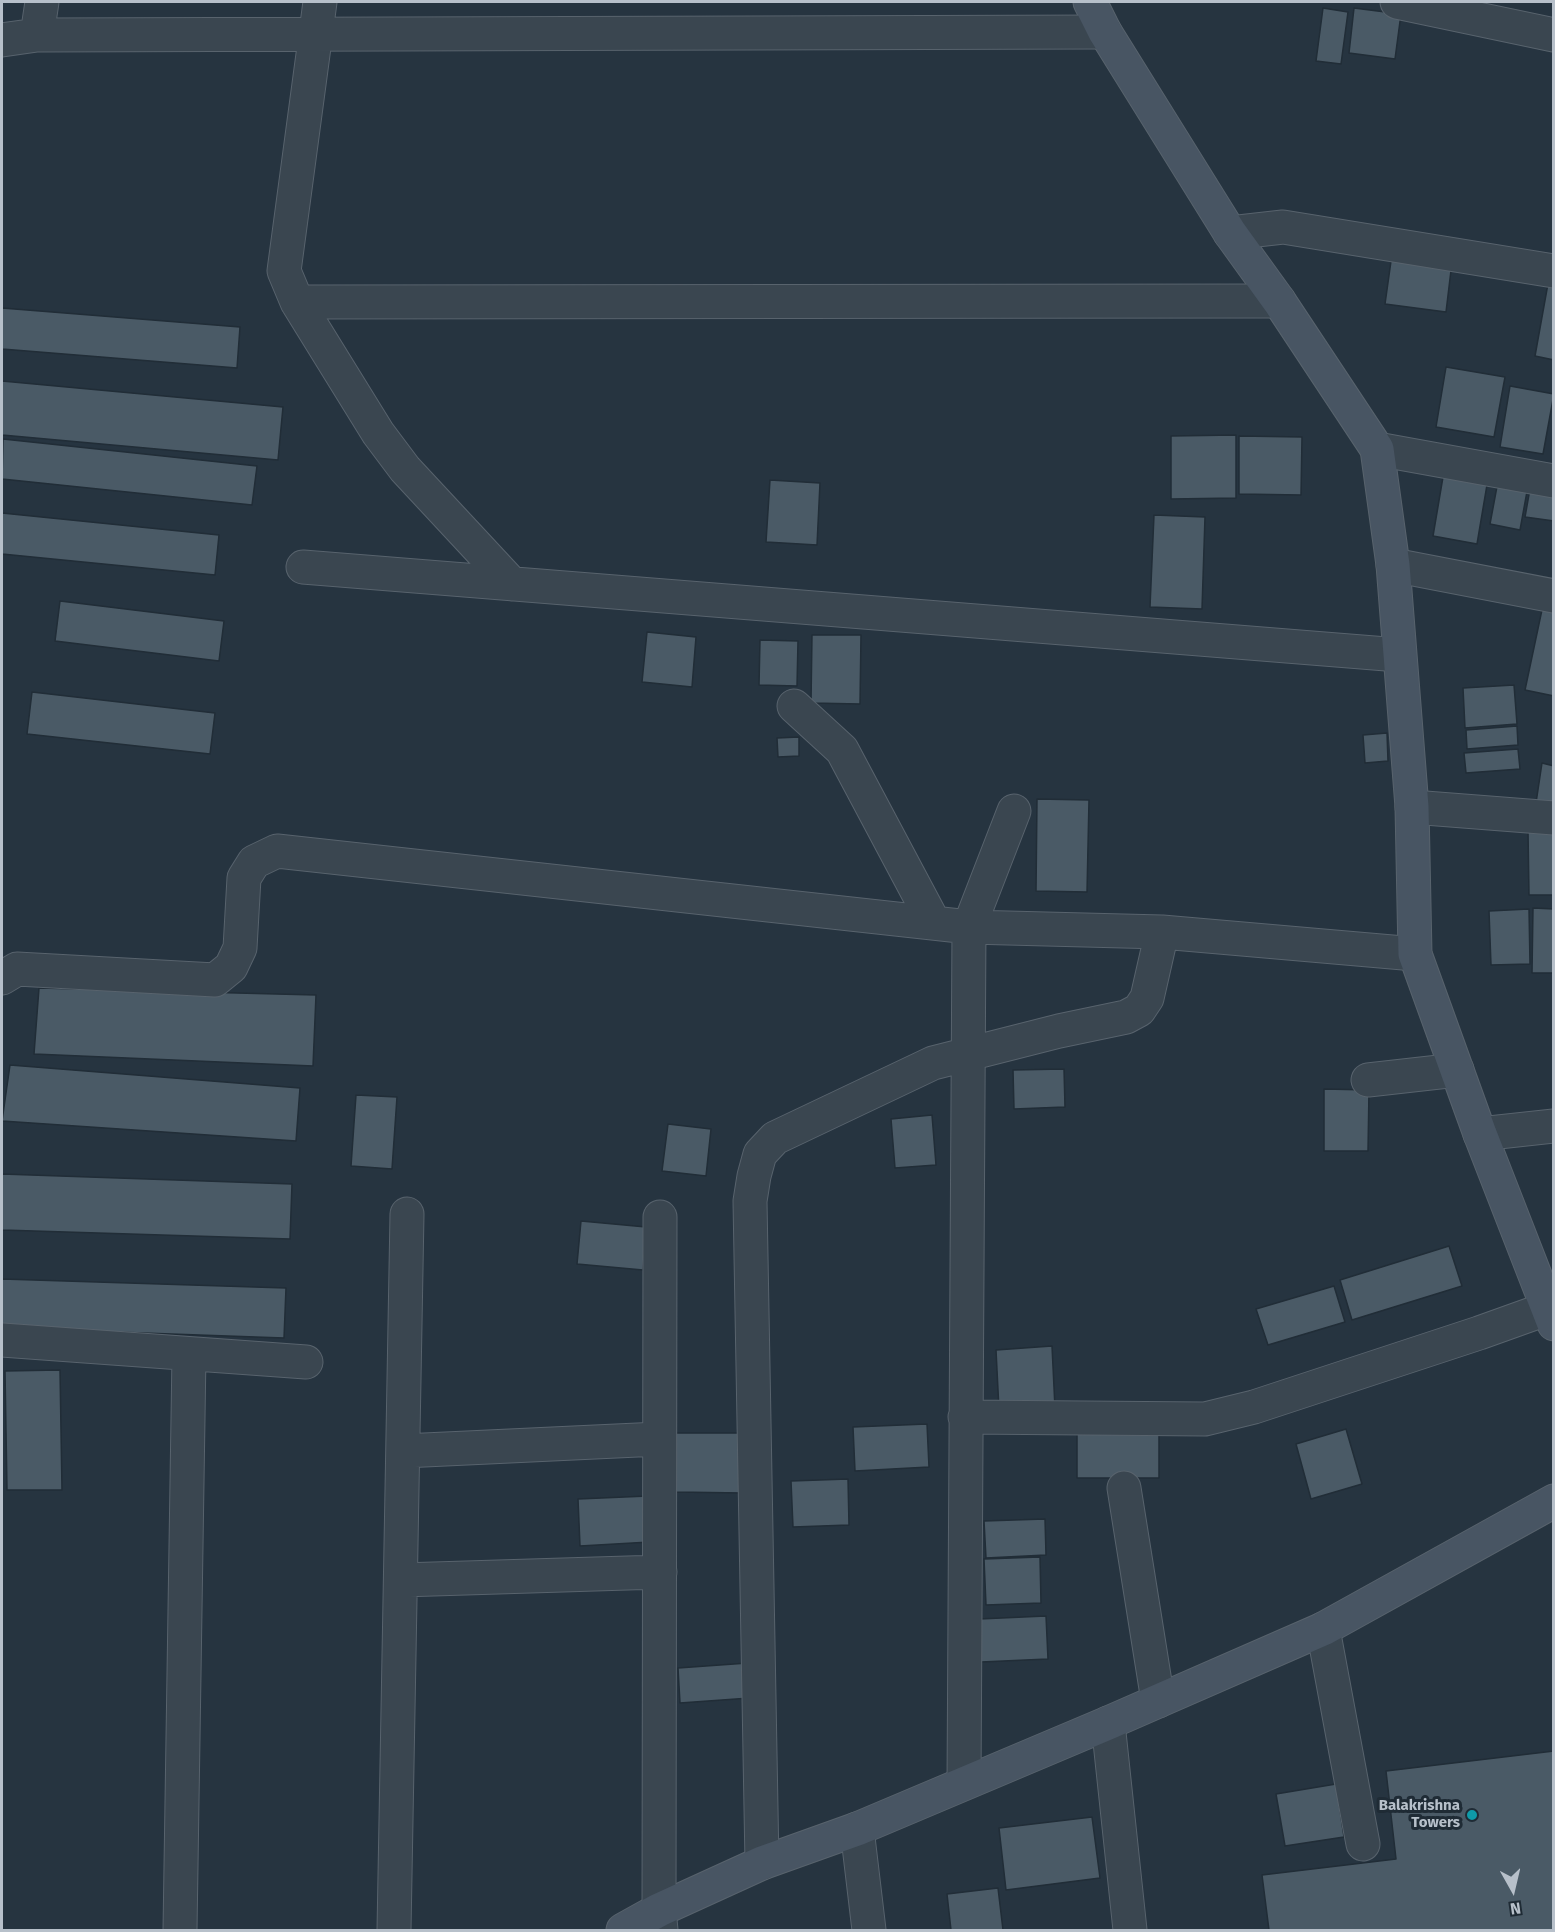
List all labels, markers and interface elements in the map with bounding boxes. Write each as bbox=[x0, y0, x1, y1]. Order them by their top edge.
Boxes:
place label: Balakrishna Towers bbox=[1379, 1797, 1460, 1832]
marker: Balakrishna Towers bbox=[1465, 1808, 1479, 1822]
north arrow bbox=[1483, 1860, 1543, 1920]
text: N bbox=[1509, 1898, 1522, 1918]

